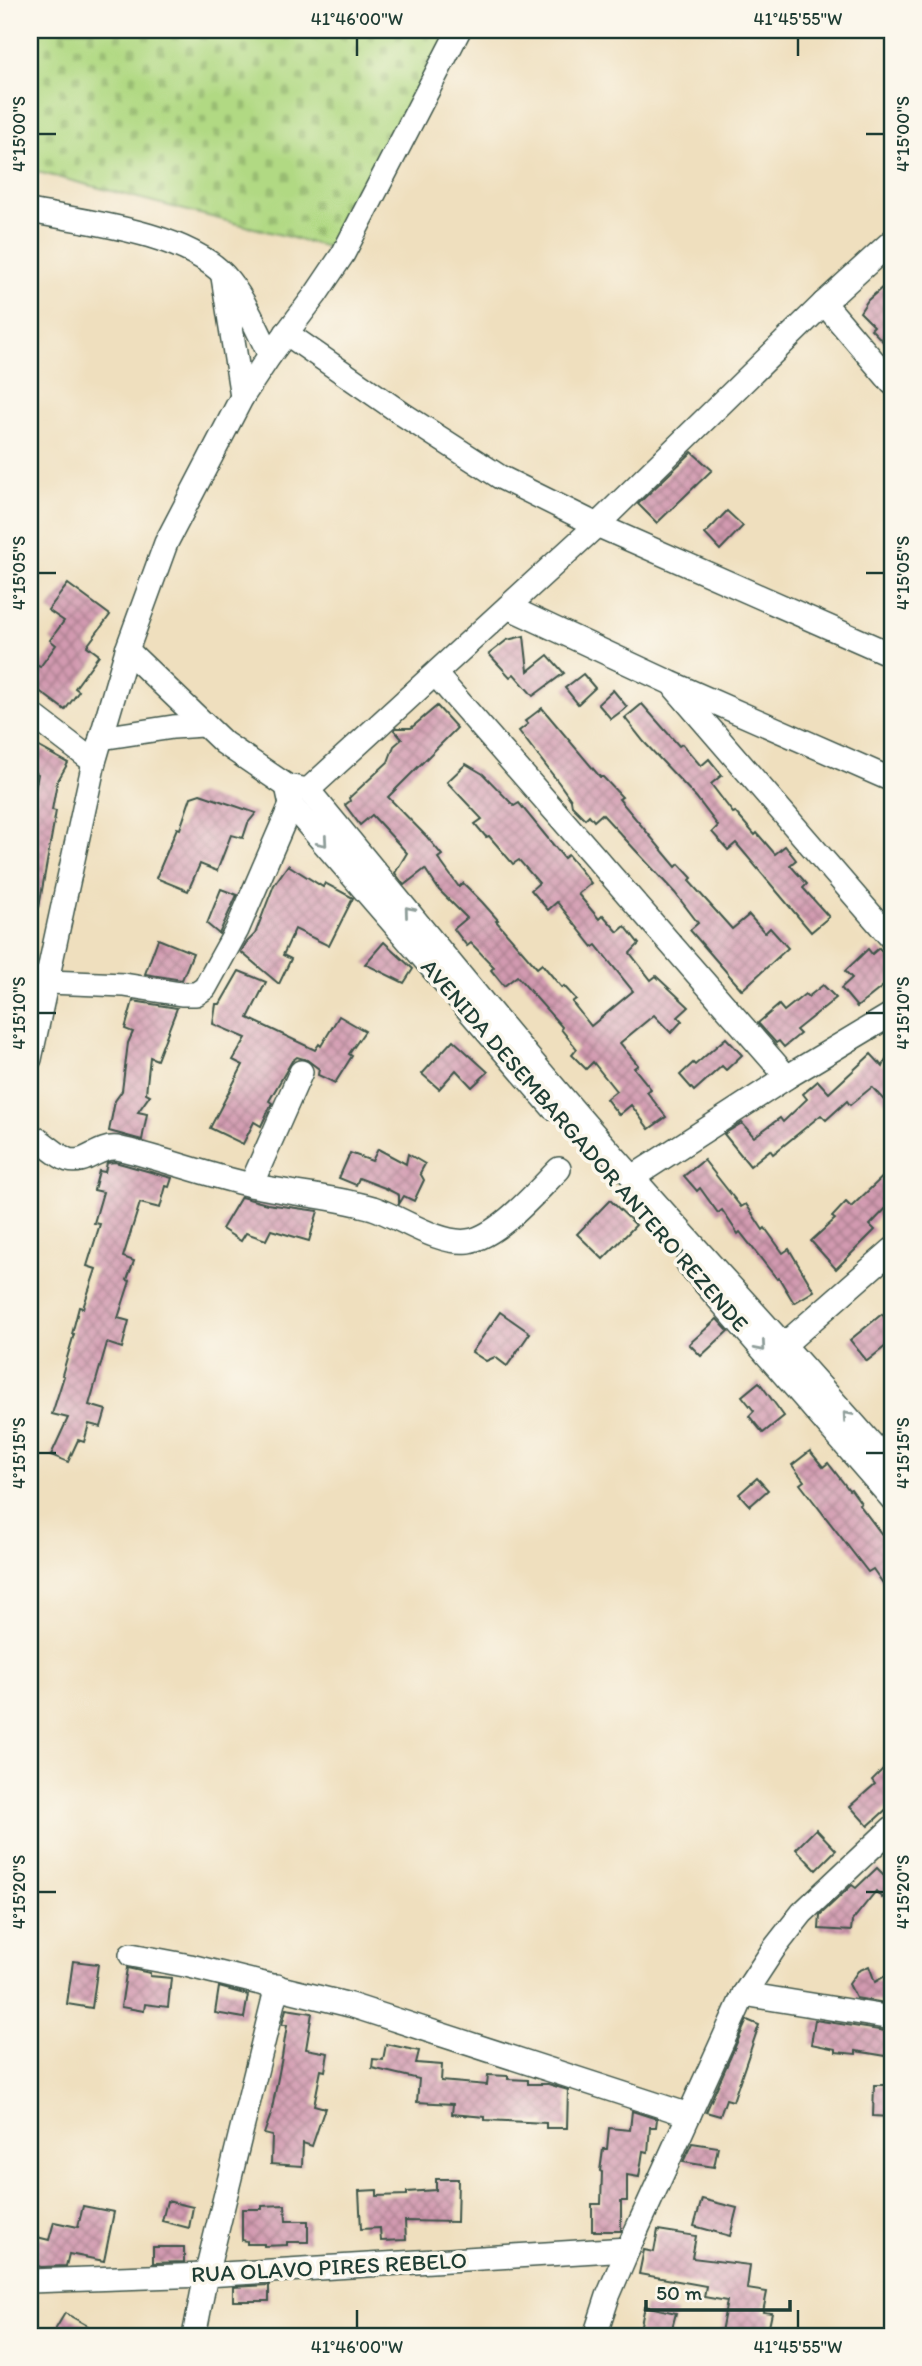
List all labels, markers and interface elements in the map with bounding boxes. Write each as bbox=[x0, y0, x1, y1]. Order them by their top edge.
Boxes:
text: 41°46'00"W bbox=[311, 8, 403, 30]
text: 41°45'55"W bbox=[754, 8, 842, 30]
text: 4°15'00"S bbox=[8, 96, 30, 172]
text: 4°15'00"S bbox=[892, 96, 914, 172]
text: 4°15'05"S bbox=[8, 536, 30, 610]
text: 4°15'05"S bbox=[892, 536, 914, 610]
one-way arrow bbox=[315, 834, 327, 847]
one-way arrow bbox=[405, 907, 417, 920]
street label: AVENIDA DESEMBARGADOR ANTERO REZENDE bbox=[415, 953, 755, 1337]
text: 4°15'10"S bbox=[8, 976, 30, 1050]
text: 4°15'10"S bbox=[892, 976, 914, 1050]
one-way arrow bbox=[753, 1339, 765, 1352]
one-way arrow bbox=[843, 1411, 855, 1424]
text: 4°15'15"S bbox=[8, 1417, 30, 1489]
text: 4°15'15"S bbox=[892, 1417, 914, 1489]
text: 4°15'20"S bbox=[8, 1855, 30, 1929]
text: 4°15'20"S bbox=[892, 1855, 914, 1929]
street label: RUA OLAVO PIRES REBELO bbox=[190, 2246, 468, 2288]
scale bar bbox=[646, 2268, 789, 2312]
text: 50 m bbox=[656, 2280, 703, 2305]
text: 41°46'00"W bbox=[311, 2336, 403, 2358]
text: 41°45'55"W bbox=[754, 2336, 842, 2358]

